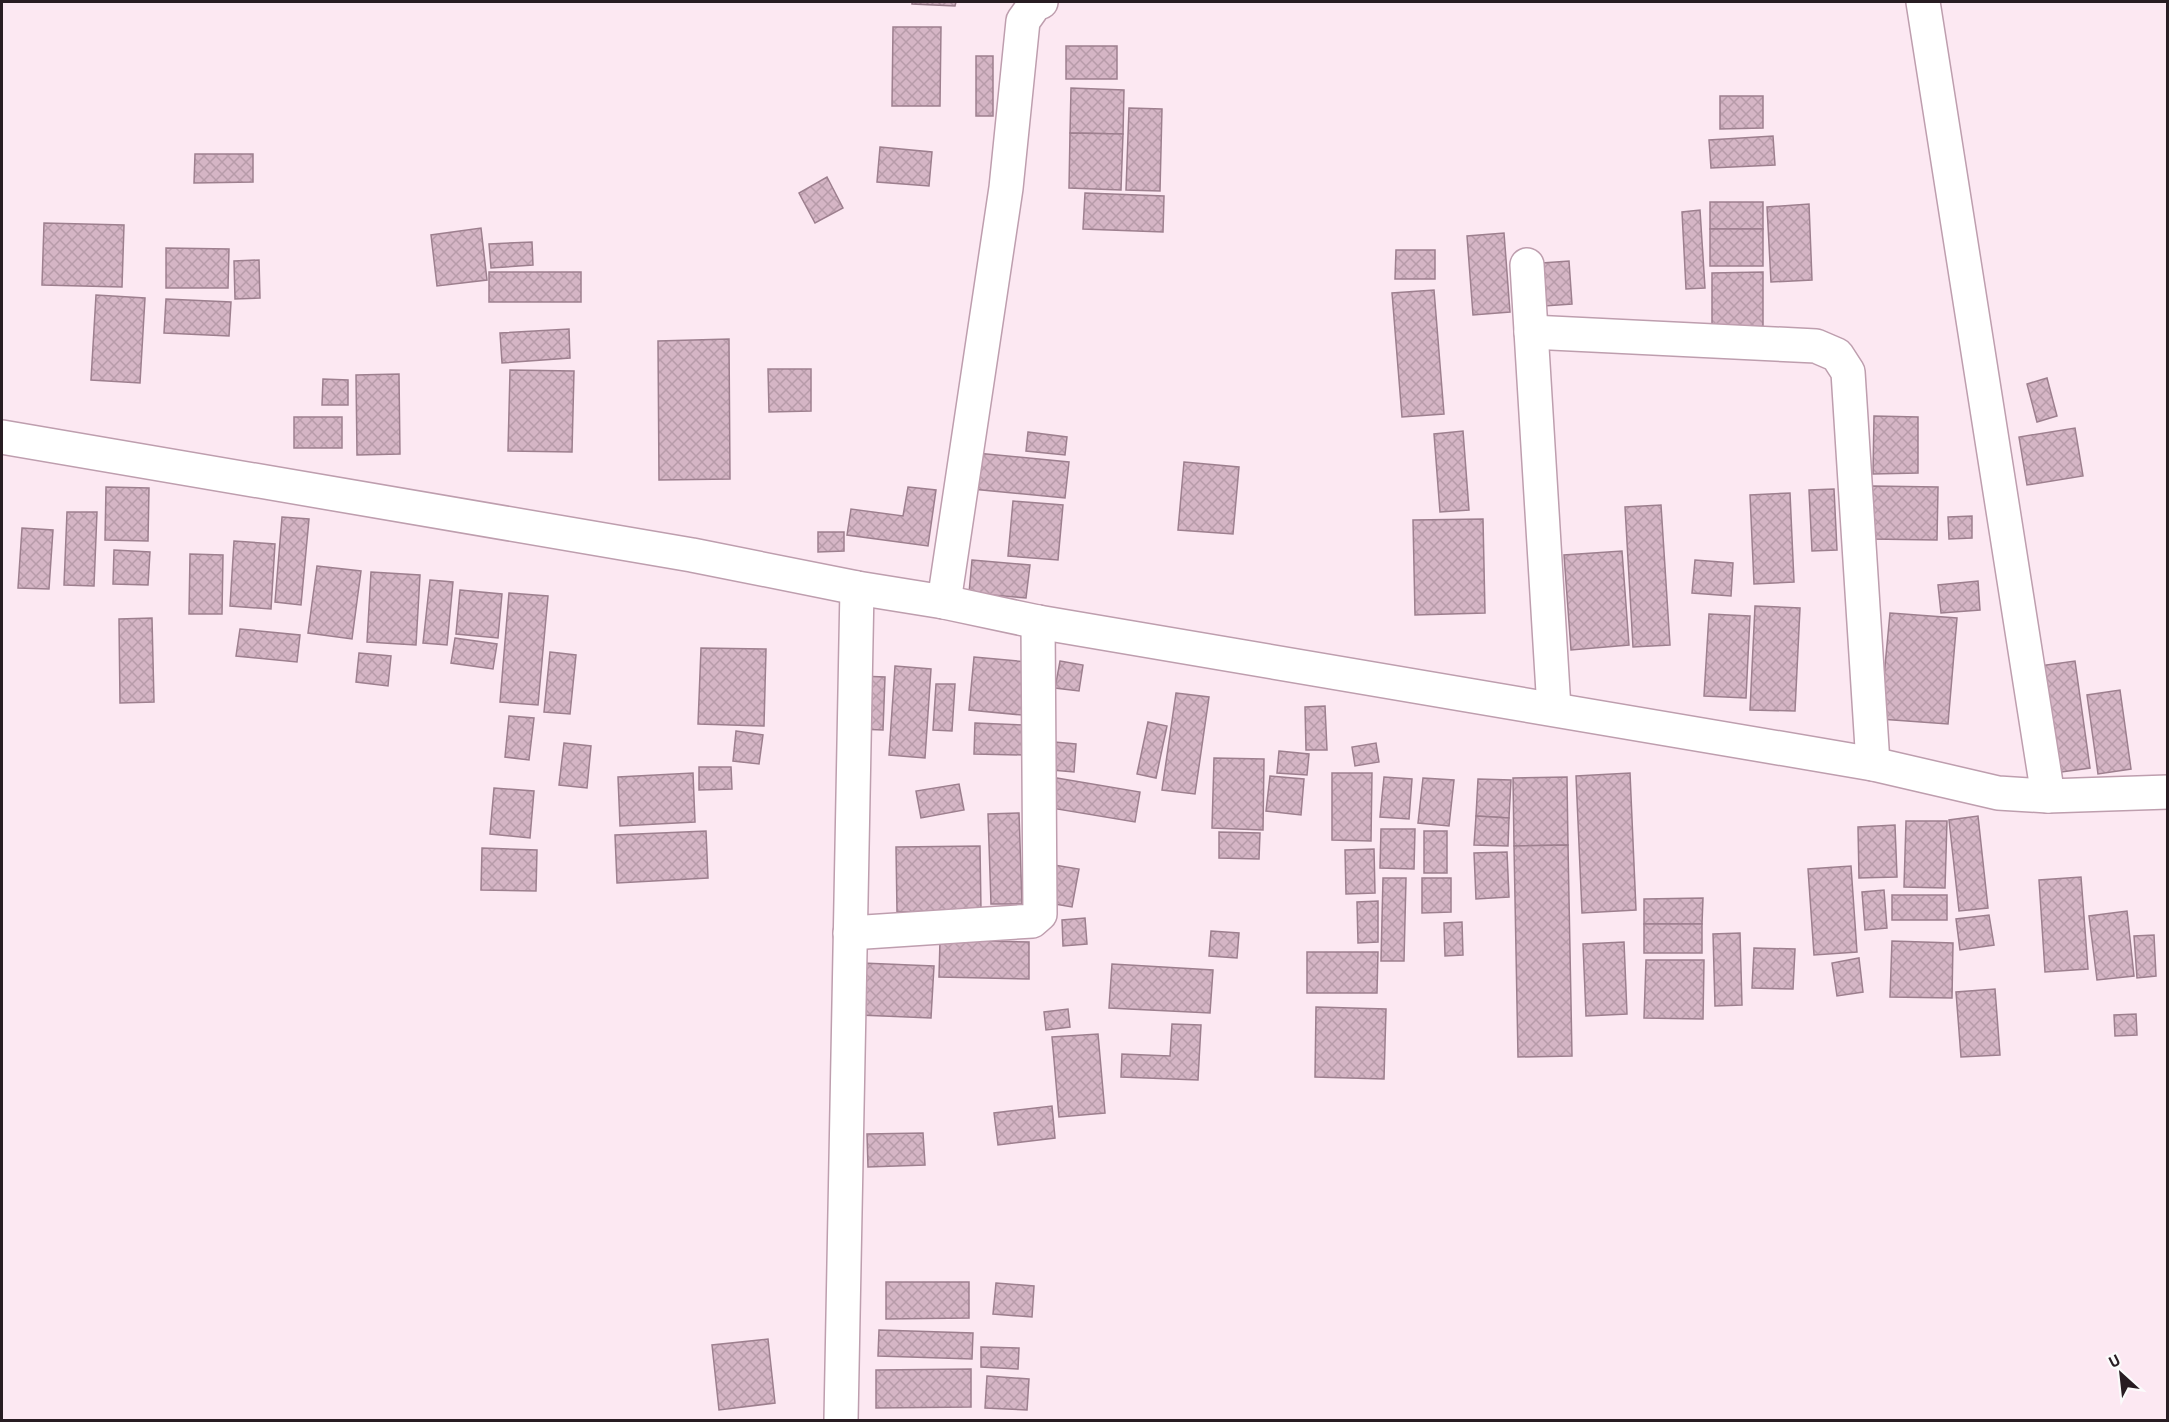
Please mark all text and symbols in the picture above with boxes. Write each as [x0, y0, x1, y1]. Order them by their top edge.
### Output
north arrow [2091, 1344, 2151, 1404]
text: U [2104, 1348, 2124, 1374]

